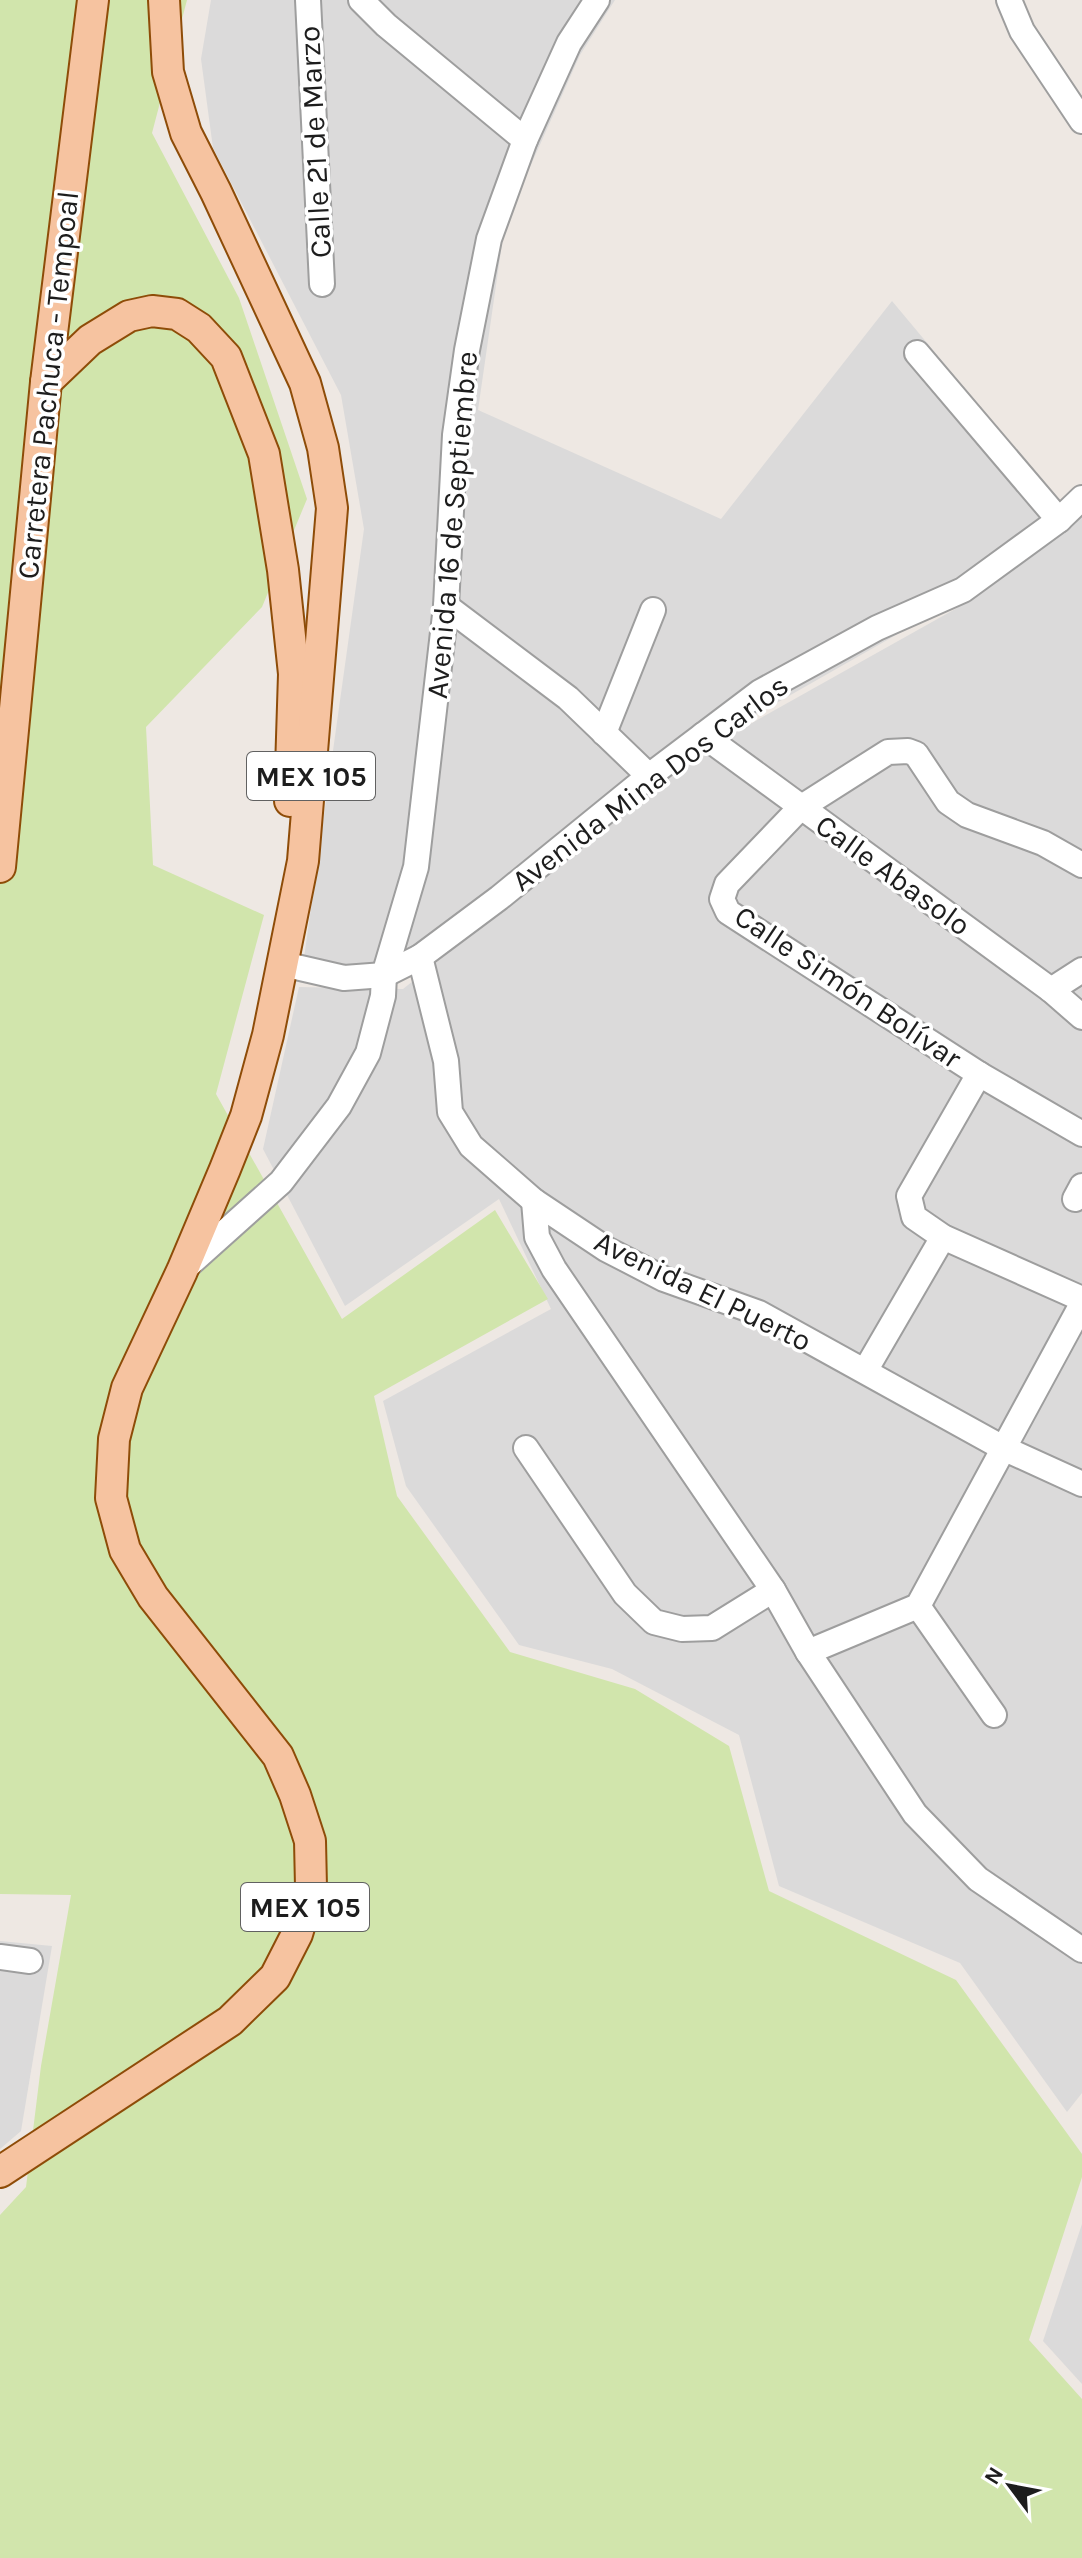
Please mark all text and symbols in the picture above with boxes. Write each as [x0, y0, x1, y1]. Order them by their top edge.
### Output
street label: Calle 21 de Marzo [291, 25, 339, 259]
street label: Carretera Pachuca - Tempoal [10, 189, 86, 581]
street label: Avenida 16 de Septiembre [419, 350, 485, 700]
street label: Avenida Mina Dos Carlos [505, 667, 795, 899]
road number: MEX 105 [247, 752, 375, 800]
street label: Calle Abasolo [809, 807, 977, 943]
street label: Calle Simón Bolívar [728, 898, 968, 1076]
street label: Avenida El Puerto [589, 1223, 817, 1359]
road number: MEX 105 [241, 1883, 369, 1931]
north arrow [970, 2446, 1050, 2526]
text: N [979, 2462, 1009, 2490]

